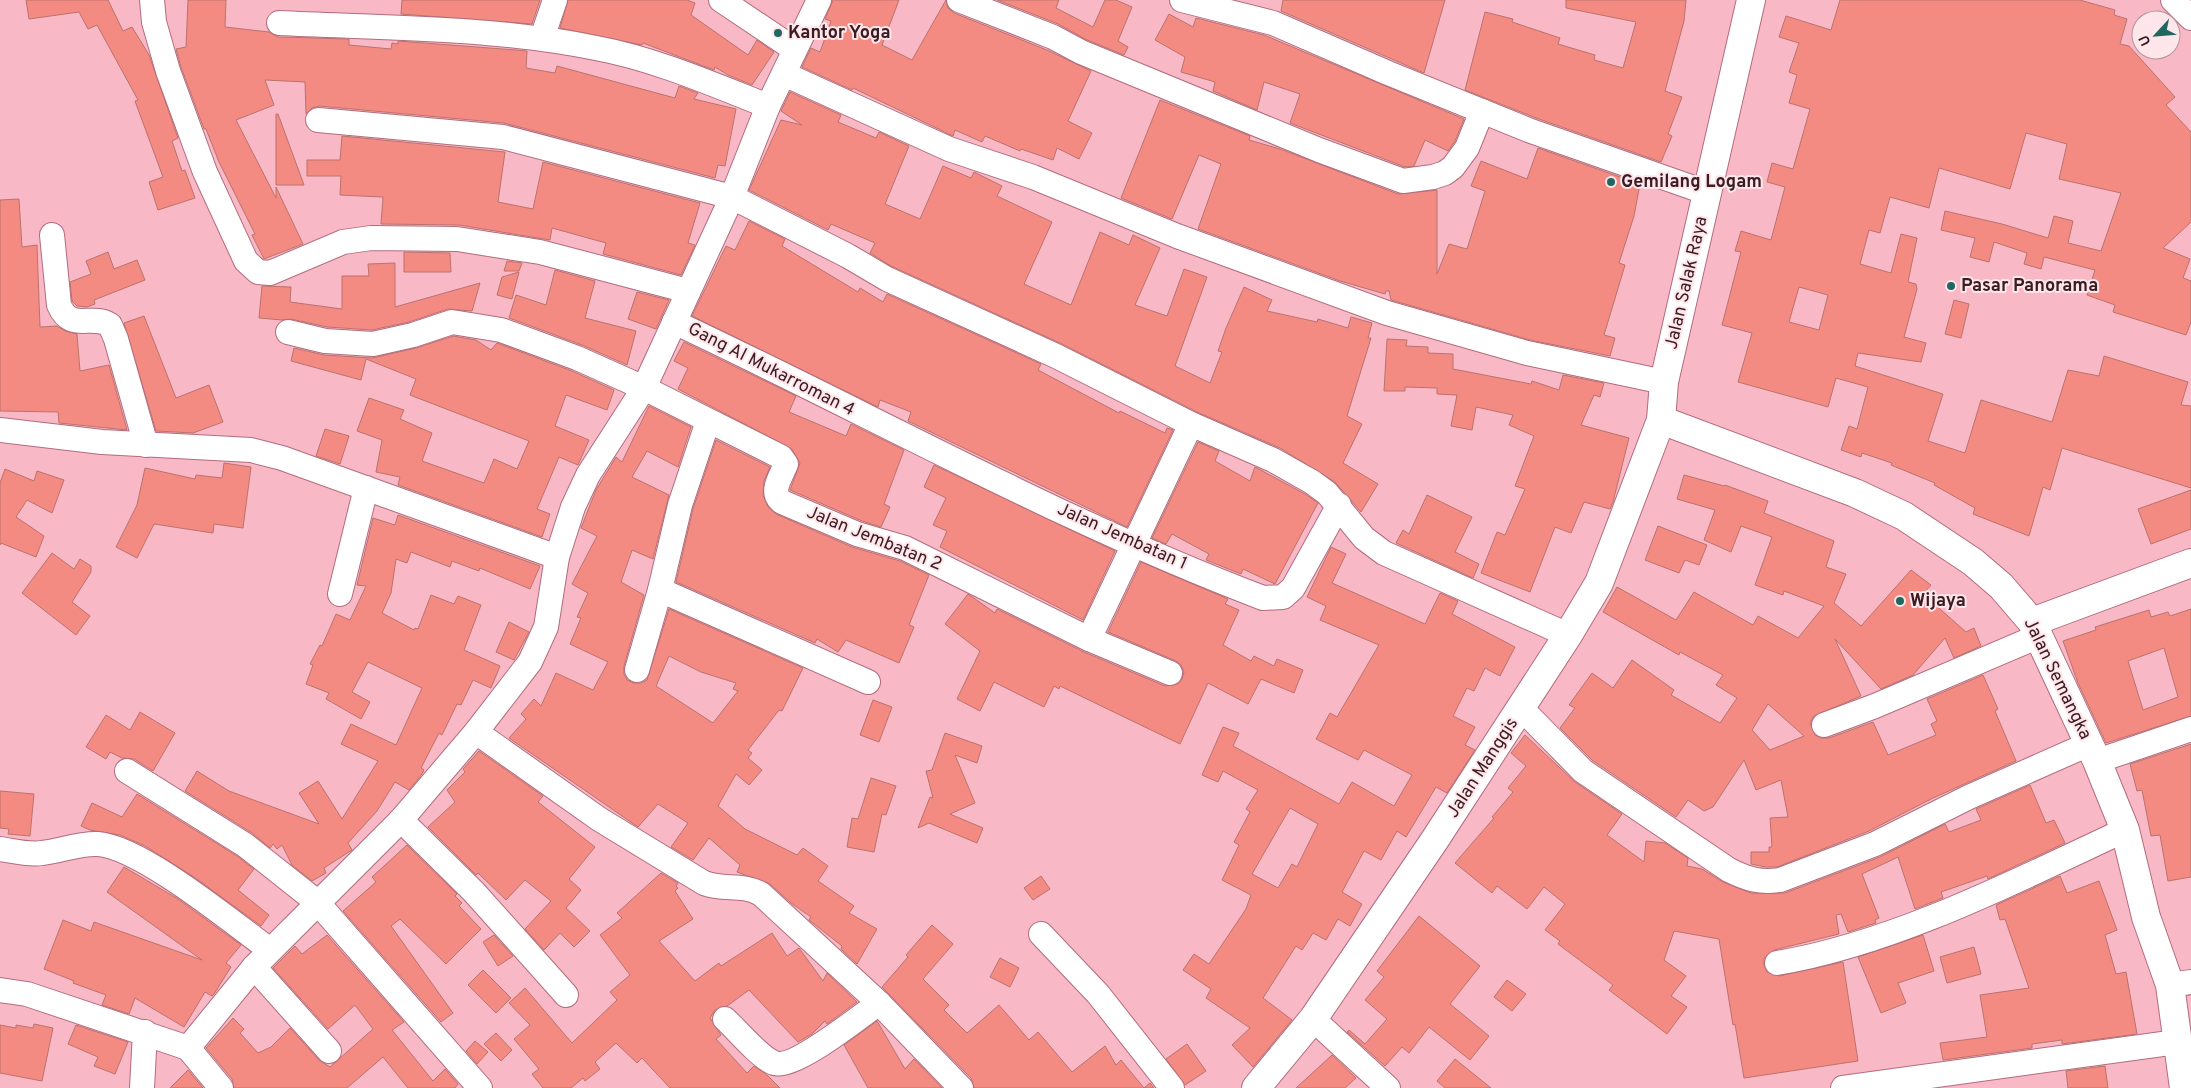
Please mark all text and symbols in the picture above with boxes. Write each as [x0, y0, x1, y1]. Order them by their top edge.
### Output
north arrow [2131, 10, 2181, 60]
place label: Kantor Yoga [788, 22, 890, 45]
marker: Kantor Yoga [772, 27, 784, 39]
text: U [2136, 32, 2155, 48]
place label: Gemilang Logam [1621, 171, 1762, 194]
marker: Gemilang Logam [1605, 176, 1617, 188]
street label: Jalan Salak Raya [1660, 214, 1714, 352]
place label: Pasar Panorama [1961, 275, 2098, 298]
marker: Pasar Panorama [1945, 280, 1957, 292]
street label: Gang Al Mukarroman 4 [683, 318, 859, 422]
street label: Jalan Jembatan 1 [1053, 498, 1191, 576]
street label: Jalan Jembatan 2 [803, 501, 945, 577]
place label: Wijaya [1910, 590, 1966, 613]
marker: Wijaya [1894, 595, 1906, 607]
street label: Jalan Semangka [2018, 614, 2096, 744]
street label: Jalan Manggis [1442, 713, 1524, 823]

